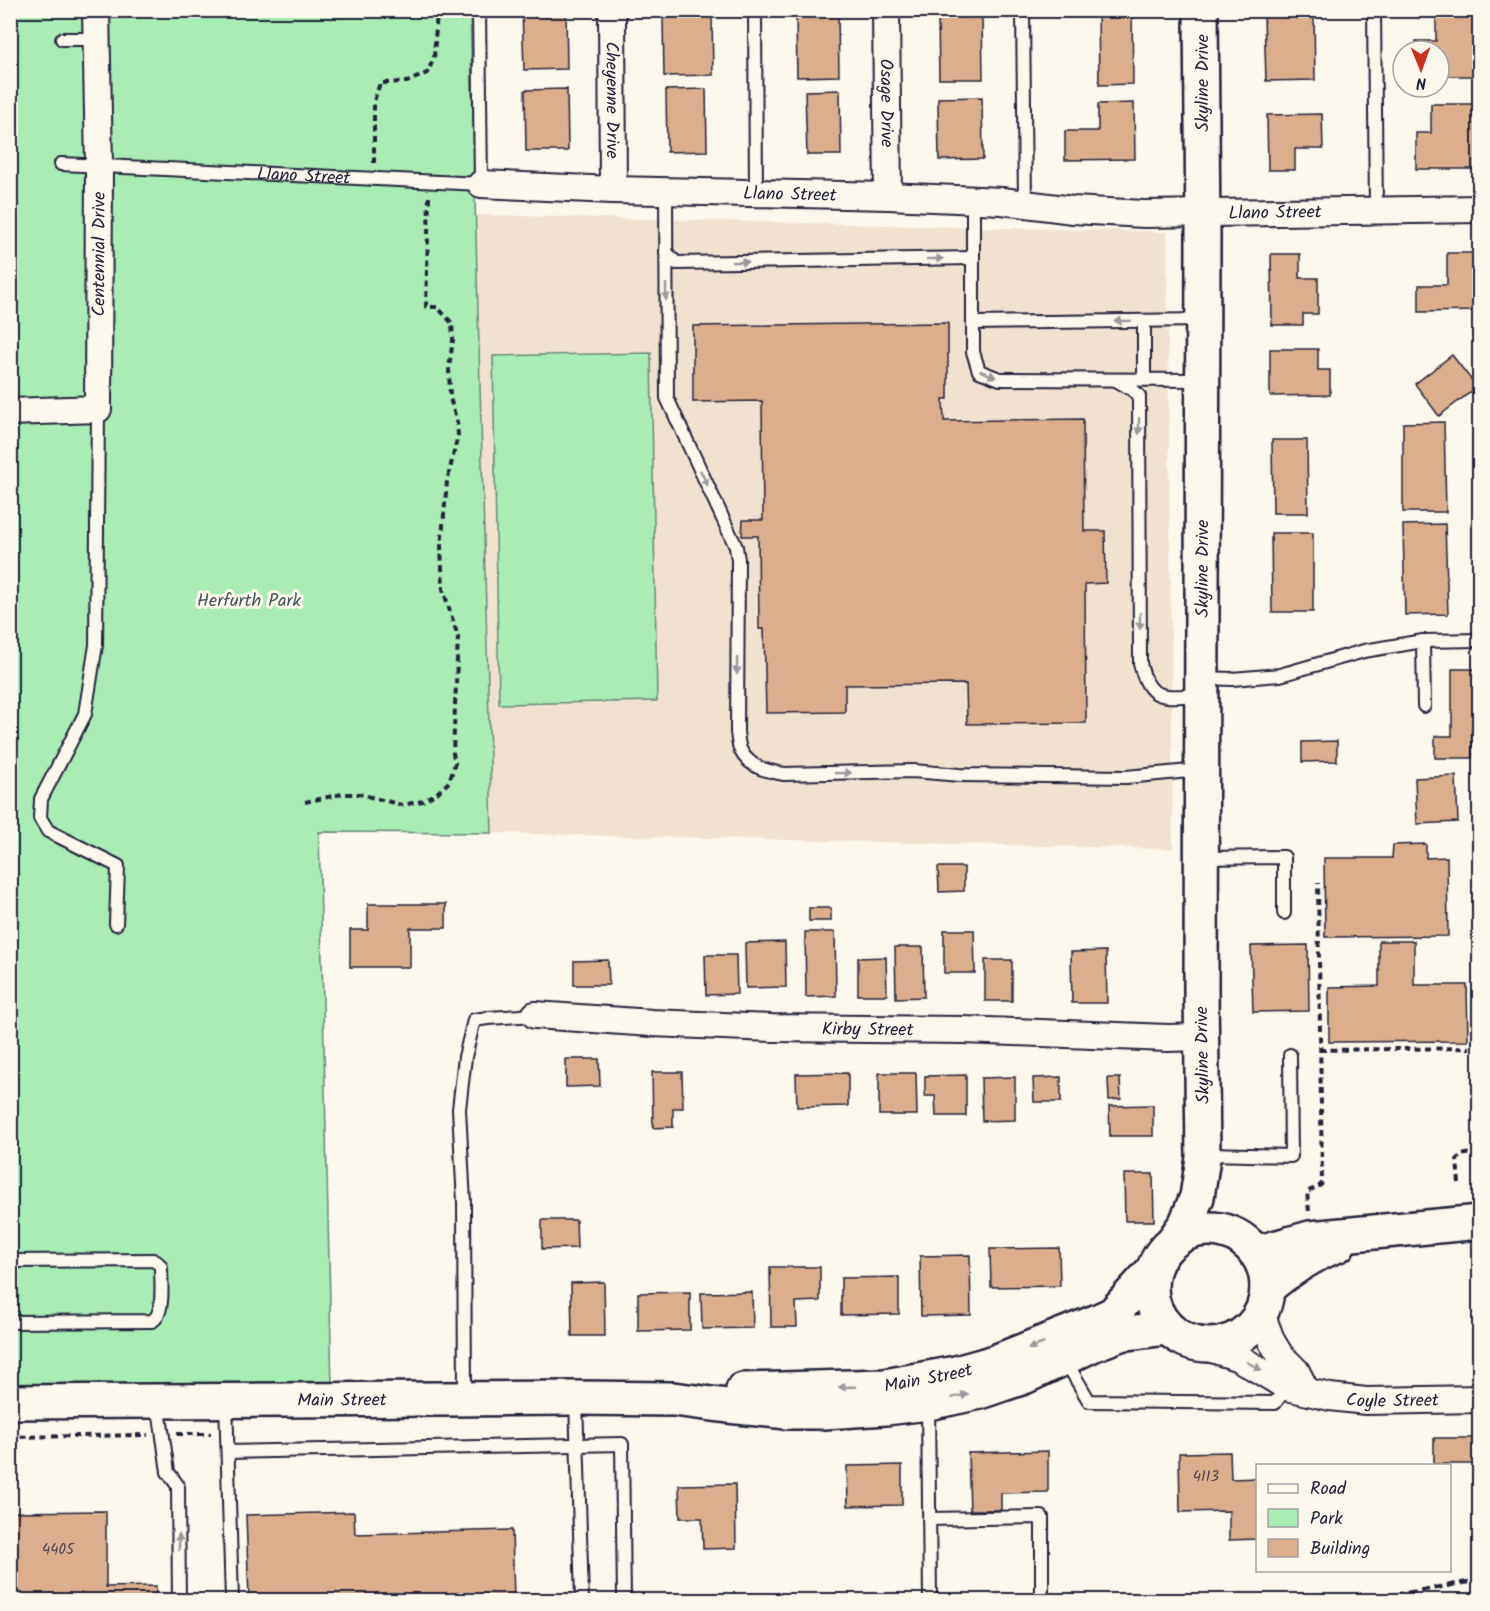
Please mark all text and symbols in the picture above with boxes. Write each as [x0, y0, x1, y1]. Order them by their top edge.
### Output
street label: Skyline Drive [1189, 34, 1218, 132]
north arrow [1391, 39, 1451, 99]
street label: Cheyenne Drive [596, 41, 626, 159]
street label: Osage Drive [871, 59, 900, 148]
text: N [1416, 70, 1427, 95]
street label: Llano Street [256, 160, 352, 194]
street label: Llano Street [743, 180, 838, 211]
street label: Centennial Drive [85, 192, 115, 317]
street label: Llano Street [1228, 198, 1323, 229]
one-way arrow [926, 254, 945, 263]
one-way arrow [731, 257, 750, 267]
one-way arrow [661, 282, 671, 301]
one-way arrow [1113, 316, 1132, 326]
one-way arrow [980, 370, 998, 380]
one-way arrow [1134, 416, 1144, 435]
one-way arrow [700, 470, 709, 487]
street label: Skyline Drive [1189, 520, 1218, 617]
park label: Herfurth Park [197, 587, 302, 616]
one-way arrow [1135, 611, 1145, 630]
one-way arrow [732, 657, 742, 676]
one-way arrow [833, 768, 852, 777]
street label: Skyline Drive [1188, 1006, 1219, 1104]
street label: Kirby Street [822, 1016, 915, 1045]
one-way arrow [1027, 1341, 1045, 1351]
street label: Main Street [882, 1356, 977, 1402]
one-way arrow [1246, 1361, 1262, 1372]
one-way arrow [838, 1382, 857, 1392]
street label: Main Street [297, 1386, 388, 1416]
street label: Coyle Street [1344, 1386, 1440, 1417]
one-way arrow [951, 1391, 970, 1400]
legend [1256, 1464, 1451, 1572]
house number: 4113 [1193, 1465, 1220, 1489]
text: Road [1310, 1475, 1347, 1504]
text: Park [1310, 1505, 1343, 1534]
one-way arrow [174, 1533, 184, 1552]
text: Building [1310, 1535, 1370, 1564]
house number: 4405 [42, 1538, 75, 1562]

